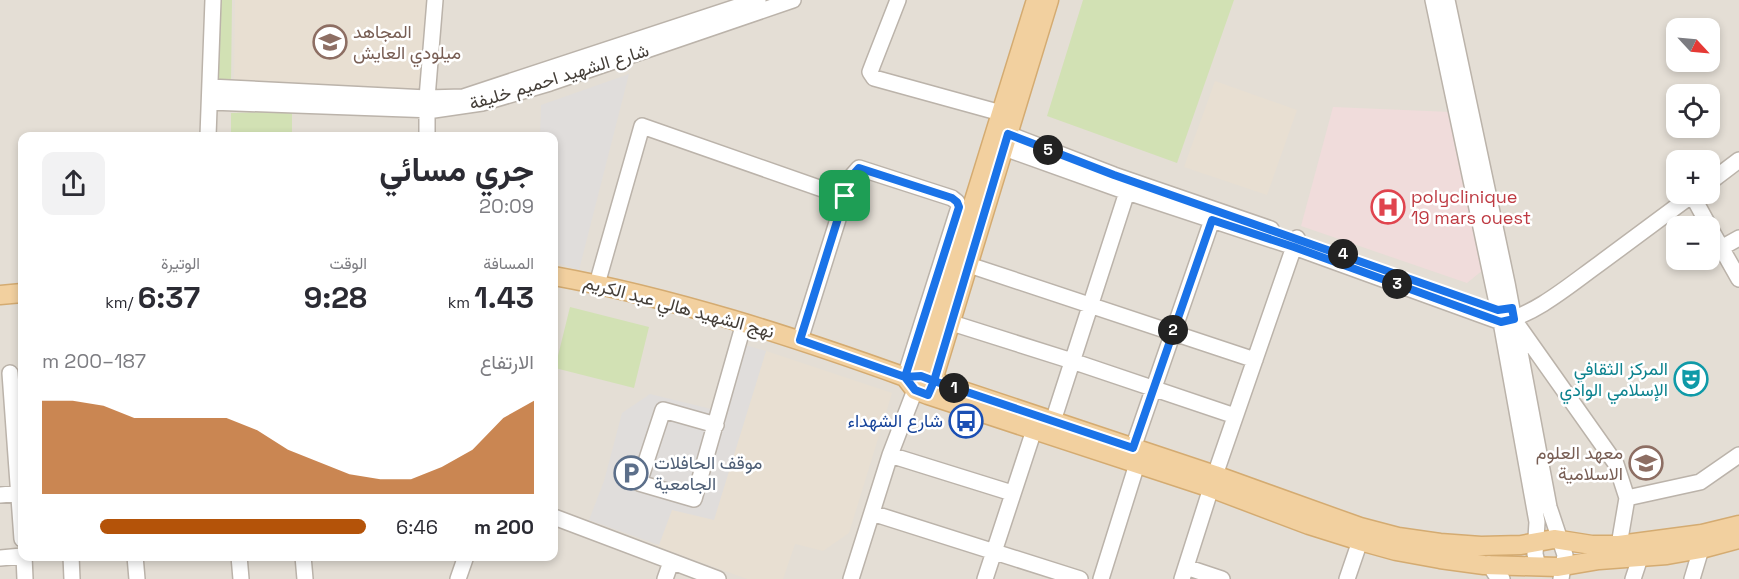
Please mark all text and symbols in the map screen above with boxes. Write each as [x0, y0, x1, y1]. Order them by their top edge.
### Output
north arrow [1666, 18, 1720, 72]
map controls [1666, 18, 1720, 270]
place label: المجاهد ميلودي العايش [353, 20, 461, 68]
school or university icon: المجاهد ميلودي العايش [312, 24, 348, 60]
street label: شارع الشهيد احميم خليفة [466, 38, 652, 116]
button: locate [1666, 84, 1720, 138]
pin: 5 [1033, 135, 1063, 165]
text: 5 [1043, 139, 1053, 160]
text: جري مسائي [379, 149, 534, 191]
button: + [1666, 150, 1720, 204]
button: share [42, 152, 105, 215]
pin [819, 170, 870, 221]
icon: arrive [828, 179, 861, 212]
place label: polyclinique 19 mars ouest [1411, 185, 1531, 229]
hospital icon: polyclinique 19 mars ouest [1370, 189, 1406, 225]
text: 20:09 [479, 193, 534, 219]
button: − [1666, 216, 1720, 270]
pin: 4 [1328, 239, 1358, 269]
text: 4 [1338, 243, 1348, 264]
text: الوتيرة [161, 253, 200, 274]
text: الوقت [329, 253, 367, 274]
text: المسافة [483, 253, 534, 274]
pin: 3 [1382, 269, 1412, 299]
street label: نهج الشهيد هالي عبد الكريم [580, 270, 777, 347]
text: 3 [1392, 273, 1402, 294]
text: 6:37 [138, 278, 200, 317]
text: 9:28 [304, 278, 367, 317]
text: 1.43 [474, 278, 534, 317]
text: /km [105, 292, 138, 313]
text: km [448, 292, 474, 313]
pin: 2 [1158, 315, 1188, 345]
text: 2 [1168, 319, 1178, 340]
text: 187–200 m [42, 348, 146, 374]
text: الارتفاع [480, 349, 534, 375]
place label: المركز الثقافي الإسلامي الوادي [1559, 357, 1668, 405]
theatre icon: المركز الثقافي الإسلامي الوادي [1673, 361, 1709, 397]
pin: 1 [939, 373, 969, 403]
text: 1 [950, 377, 958, 398]
bus stop icon: شارع الشهداء [948, 403, 984, 439]
place label: شارع الشهداء [848, 409, 943, 433]
place label: معهد العلوم الاسلامية [1536, 441, 1623, 485]
school or university icon: معهد العلوم الاسلامية [1628, 445, 1664, 481]
place label: موقف الحافلات الجامعية [654, 451, 762, 495]
parking icon: موقف الحافلات الجامعية [613, 455, 649, 491]
text: 6:46 [396, 514, 438, 540]
text: 200 m [474, 514, 534, 540]

